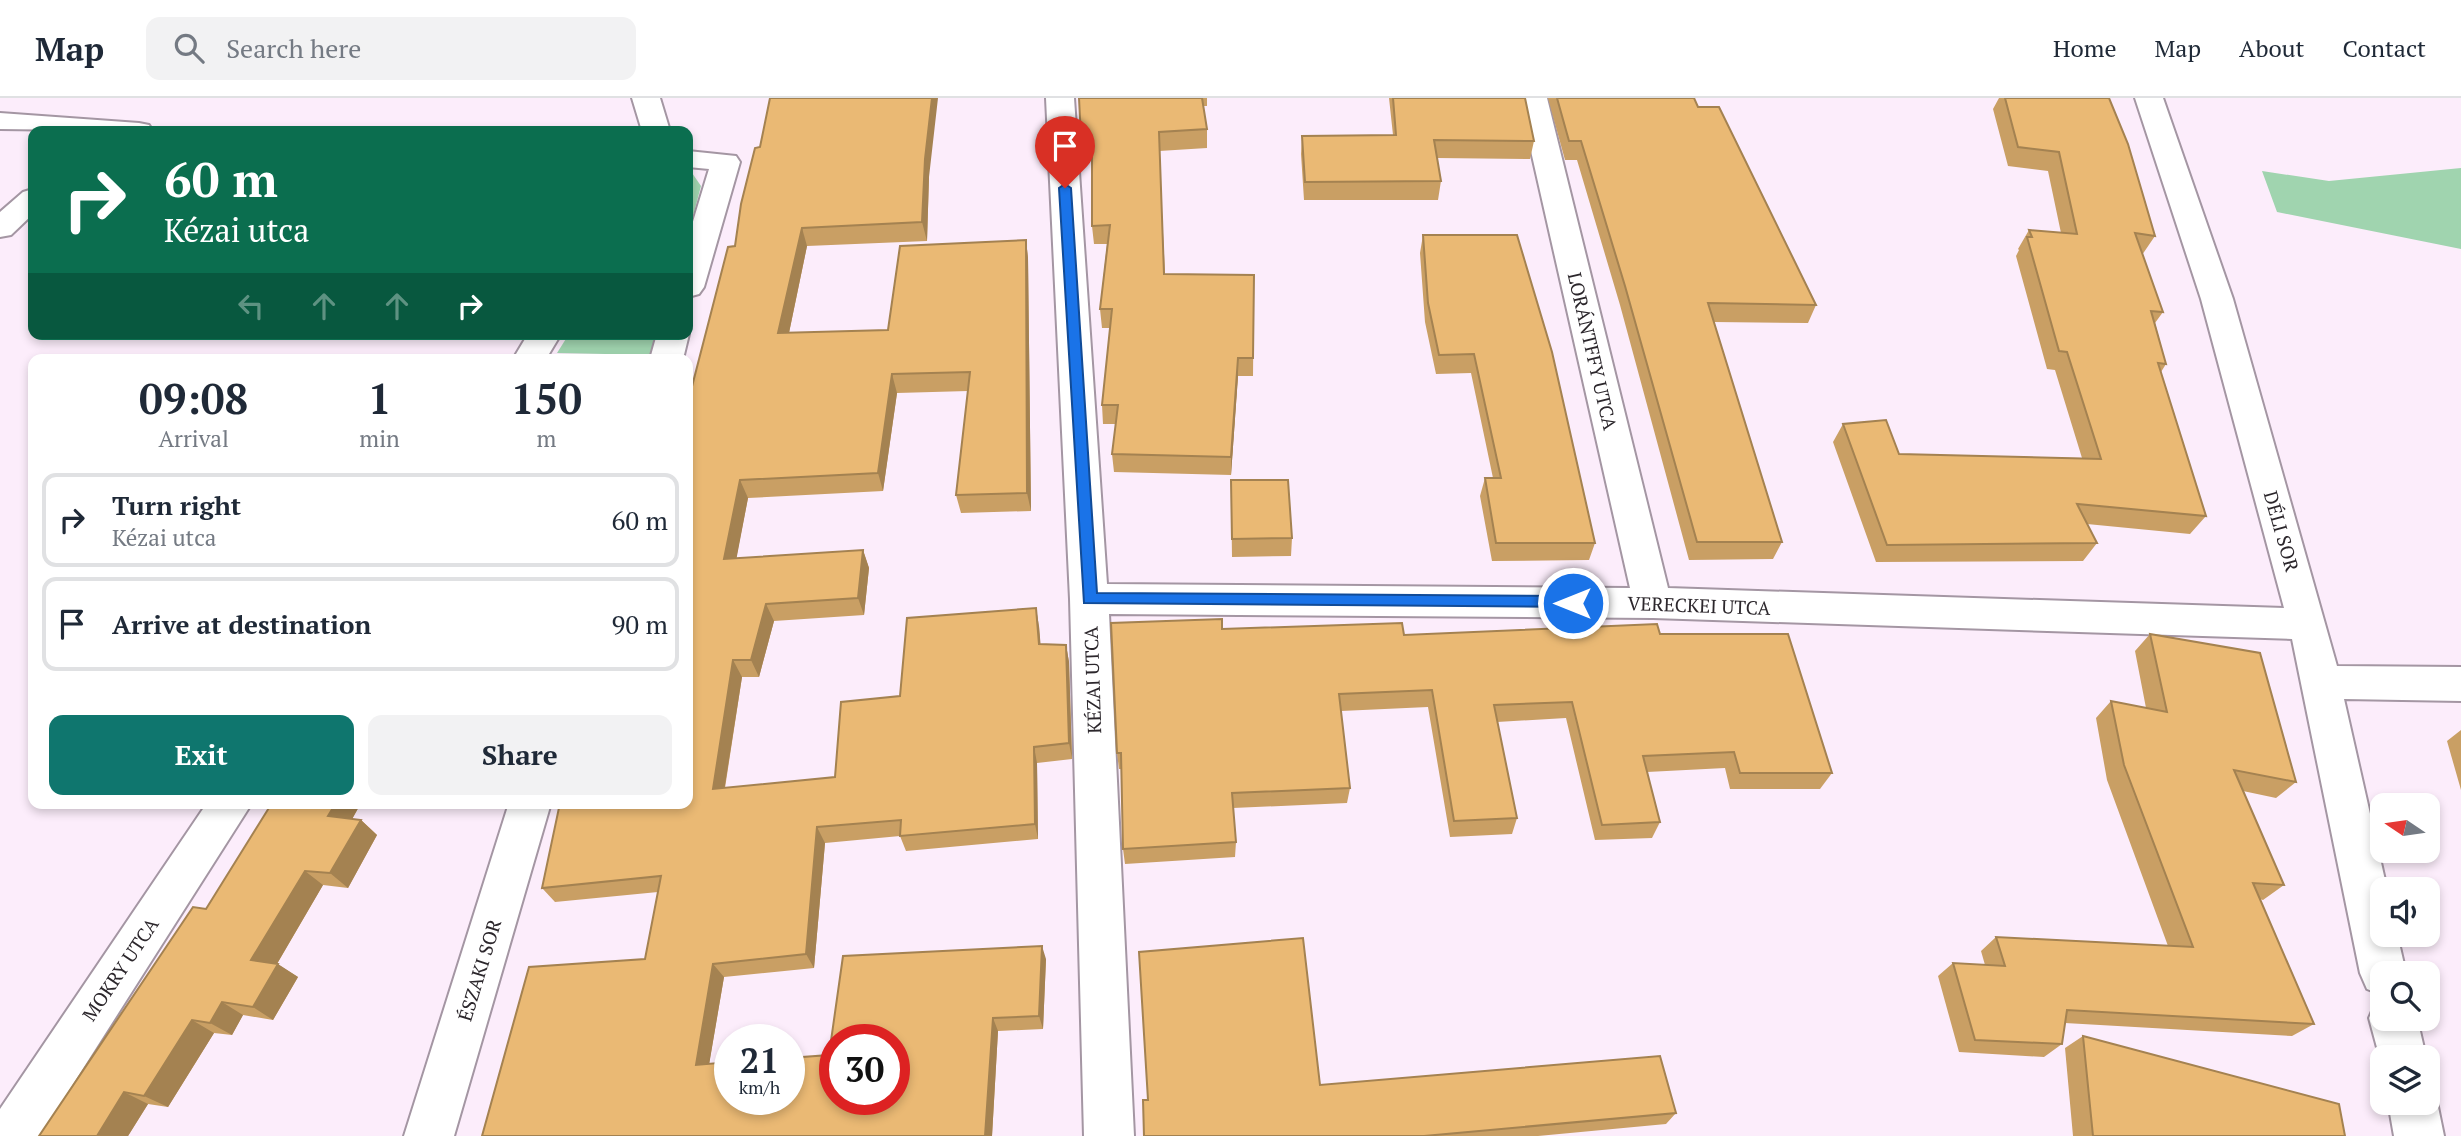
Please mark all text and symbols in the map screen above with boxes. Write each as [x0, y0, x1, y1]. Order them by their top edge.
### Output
search box [146, 17, 636, 80]
text: Map [35, 27, 104, 70]
icon: search [170, 29, 208, 67]
text: Search here [226, 31, 361, 65]
text: Home [2053, 32, 2117, 64]
text: Map [2155, 32, 2201, 64]
text: About [2239, 32, 2305, 64]
text: Contact [2343, 32, 2426, 64]
pin [1035, 116, 1095, 188]
icon: arrive [1046, 127, 1084, 165]
text: 60 m [164, 146, 278, 211]
icon: right [49, 154, 140, 245]
text: Kézai utca [164, 209, 309, 251]
street label: LORÁNTFFY UTCA [1563, 270, 1623, 432]
icon: left [232, 287, 270, 325]
icon: ahead [305, 287, 343, 325]
icon: ahead [378, 287, 416, 325]
icon: right [451, 287, 489, 325]
text: 09:08 [139, 370, 248, 426]
text: 1 [368, 370, 391, 426]
text: 150 [511, 370, 582, 426]
text: Arrival [158, 423, 229, 454]
text: min [359, 423, 400, 454]
text: m [536, 423, 556, 454]
text: Turn right [112, 488, 241, 522]
street label: DÉLI SOR [2259, 488, 2305, 574]
icon: right [53, 501, 91, 539]
text: 60 m [612, 503, 668, 537]
text: Kézai utca [112, 522, 217, 553]
position arrow [1536, 566, 1610, 640]
street label: VERECKEI UTCA [1627, 590, 1771, 620]
icon: arrive [53, 605, 91, 643]
text: Arrive at destination [112, 607, 371, 641]
text: 90 m [612, 607, 668, 641]
street label: KÉZAI UTCA [1078, 626, 1106, 734]
button: Exit [49, 715, 354, 795]
button: Share [368, 715, 672, 795]
north arrow [2370, 793, 2440, 863]
map controls [2370, 793, 2440, 1115]
button: sound [2370, 877, 2440, 947]
street label: MOKRY UTCA [76, 912, 164, 1025]
street label: ÉSZAKI SOR [452, 916, 506, 1024]
button: search [2370, 961, 2440, 1031]
speed limit sign: 30 [819, 1024, 910, 1115]
text: 21 [740, 1037, 779, 1083]
button: layers [2370, 1045, 2440, 1115]
text: km/h [739, 1075, 780, 1099]

